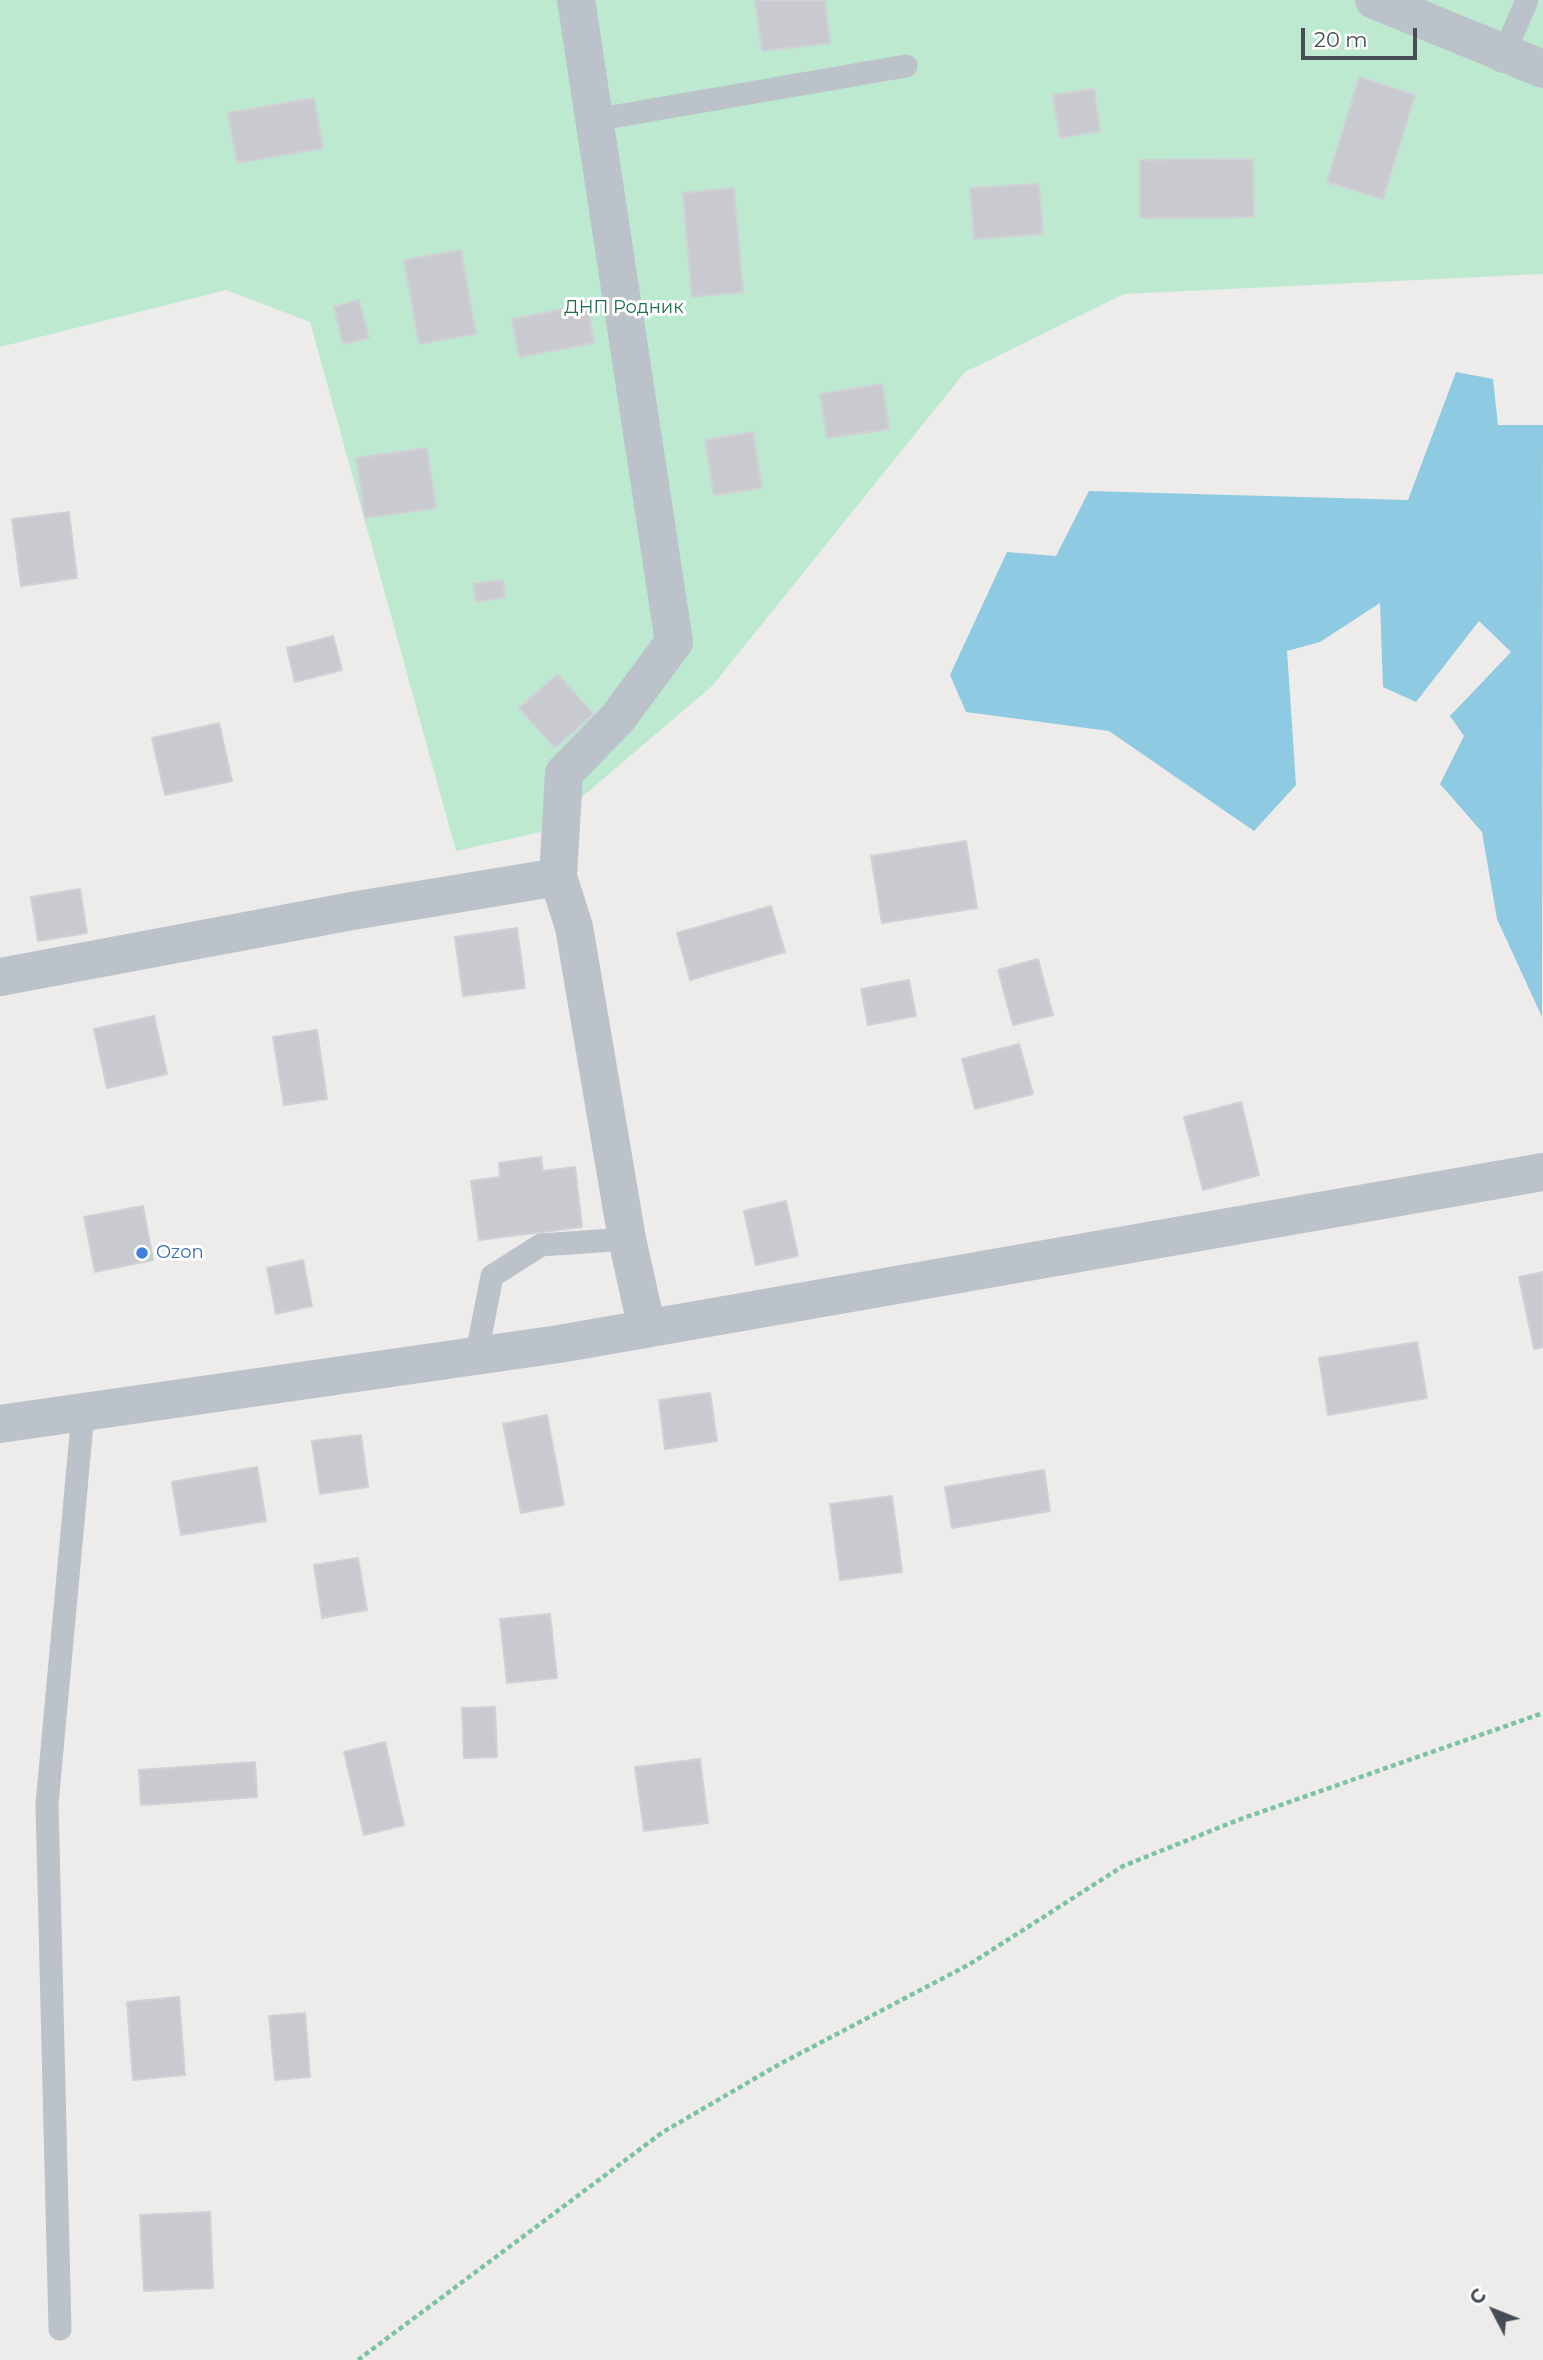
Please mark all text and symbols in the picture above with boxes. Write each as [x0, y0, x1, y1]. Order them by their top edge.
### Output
scale bar [1305, 14, 1420, 58]
text: 20 m [1314, 27, 1368, 52]
park label: ДНП Родник [564, 297, 684, 319]
place label: Ozon [156, 1242, 204, 1264]
marker: Ozon [134, 1245, 150, 1261]
north arrow [1459, 2276, 1529, 2346]
text: С [1465, 2284, 1491, 2309]

